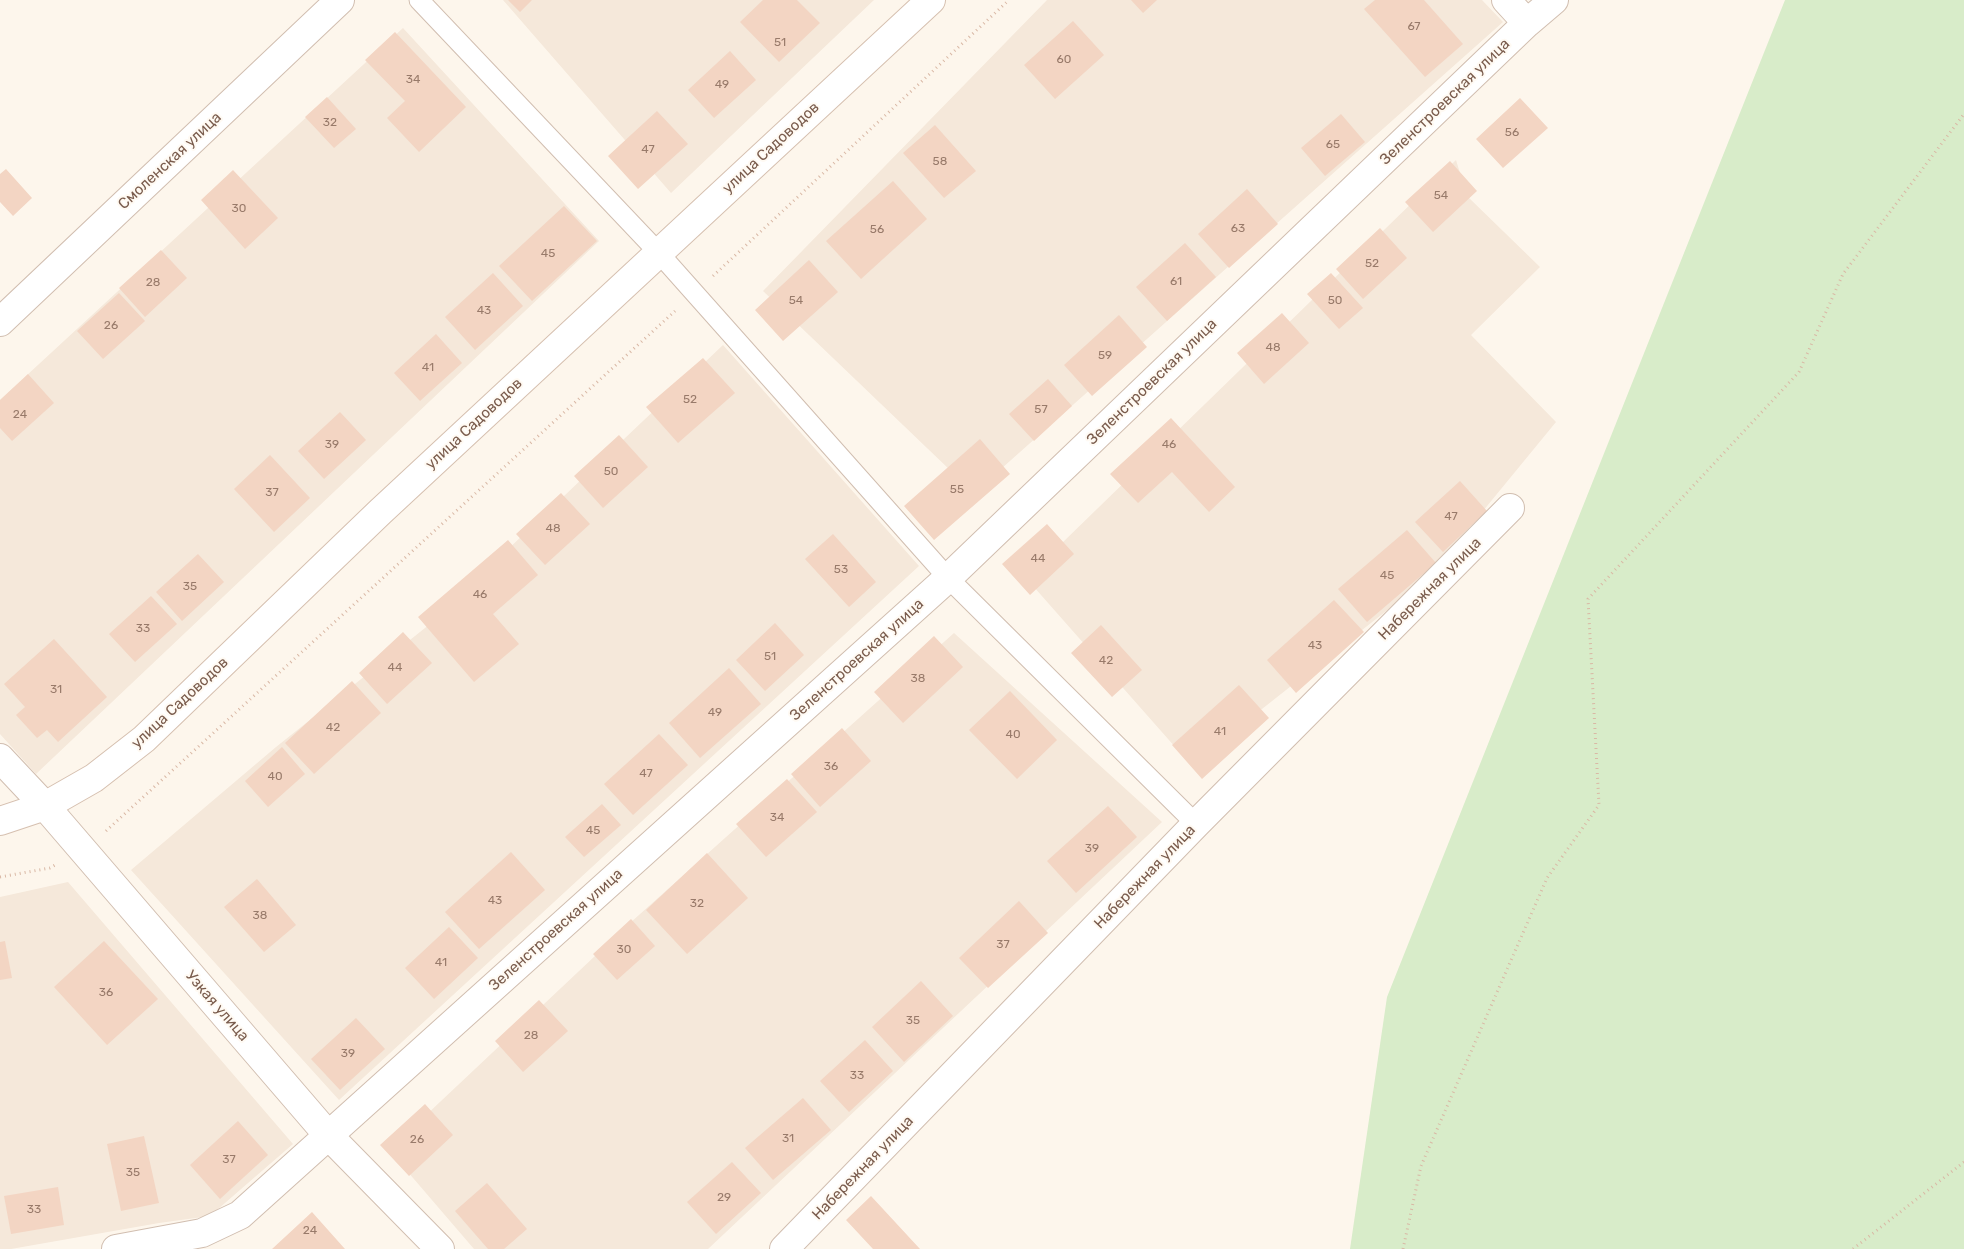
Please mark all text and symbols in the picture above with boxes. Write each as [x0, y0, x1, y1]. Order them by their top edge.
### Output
house number: 67 [1407, 20, 1421, 34]
street label: Зеленстроевская улица [1376, 35, 1514, 169]
house number: 51 [774, 36, 786, 50]
house number: 60 [1057, 53, 1071, 67]
house number: 34 [406, 73, 420, 87]
house number: 49 [715, 78, 729, 92]
street label: улица Садоводов [719, 99, 823, 197]
street label: Смоленская улица [115, 109, 225, 213]
house number: 32 [323, 116, 337, 130]
house number: 56 [1505, 126, 1519, 140]
house number: 65 [1326, 138, 1340, 152]
house number: 47 [641, 143, 655, 157]
house number: 58 [933, 155, 947, 169]
house number: 54 [1434, 189, 1448, 203]
house number: 30 [232, 202, 246, 216]
house number: 63 [1231, 222, 1245, 236]
house number: 56 [870, 223, 884, 237]
house number: 45 [541, 247, 555, 261]
house number: 52 [1365, 257, 1379, 271]
house number: 61 [1170, 275, 1182, 289]
house number: 28 [146, 276, 160, 290]
house number: 54 [789, 294, 803, 308]
house number: 50 [1328, 294, 1342, 308]
house number: 43 [477, 304, 491, 318]
street label: Зеленстроевская улица [1083, 315, 1221, 449]
house number: 26 [104, 319, 118, 333]
house number: 48 [1265, 341, 1281, 355]
house number: 59 [1098, 349, 1112, 363]
house number: 41 [422, 361, 434, 375]
street label: улица Садоводов [422, 375, 526, 473]
house number: 52 [683, 393, 697, 407]
house number: 57 [1034, 403, 1048, 417]
house number: 24 [13, 408, 27, 422]
house number: 39 [325, 438, 339, 452]
house number: 46 [1162, 438, 1176, 452]
house number: 50 [604, 465, 618, 479]
house number: 55 [950, 483, 964, 497]
house number: 37 [265, 486, 279, 500]
house number: 47 [1444, 510, 1458, 524]
house number: 48 [545, 522, 561, 536]
street label: Набережная улица [1375, 534, 1485, 644]
house number: 44 [1031, 552, 1045, 566]
house number: 53 [834, 563, 848, 577]
house number: 45 [1380, 569, 1394, 583]
house number: 35 [183, 580, 197, 594]
house number: 46 [473, 588, 487, 602]
street label: Зеленстроевская улица [786, 595, 928, 725]
house number: 33 [136, 622, 150, 636]
house number: 43 [1308, 639, 1322, 653]
house number: 51 [764, 650, 776, 664]
street label: улица Садоводов [128, 654, 232, 752]
house number: 42 [1099, 654, 1113, 668]
house number: 44 [388, 661, 402, 675]
house number: 38 [911, 672, 925, 686]
house number: 31 [50, 683, 62, 697]
house number: 49 [708, 706, 722, 720]
house number: 42 [326, 721, 340, 735]
house number: 41 [1214, 725, 1226, 739]
house number: 40 [1005, 728, 1021, 742]
house number: 36 [824, 760, 838, 774]
house number: 47 [639, 767, 653, 781]
house number: 40 [267, 770, 283, 784]
house number: 34 [770, 811, 784, 825]
street label: Набережная улица [1091, 821, 1199, 933]
house number: 45 [586, 824, 600, 838]
house number: 39 [1085, 842, 1099, 856]
street label: Зеленстроевская улица [485, 865, 627, 995]
house number: 43 [488, 894, 502, 908]
house number: 32 [690, 897, 704, 911]
house number: 38 [253, 909, 267, 923]
house number: 37 [996, 938, 1010, 952]
house number: 30 [617, 943, 631, 957]
house number: 41 [435, 956, 447, 970]
street label: Узкая улица [181, 967, 253, 1045]
house number: 36 [99, 986, 113, 1000]
house number: 35 [906, 1014, 920, 1028]
house number: 28 [524, 1029, 538, 1043]
house number: 39 [341, 1047, 355, 1061]
house number: 33 [850, 1069, 864, 1083]
street label: Набережная улица [809, 1112, 917, 1224]
house number: 31 [782, 1132, 794, 1146]
house number: 26 [410, 1133, 424, 1147]
house number: 37 [222, 1153, 236, 1167]
house number: 35 [126, 1166, 140, 1180]
house number: 29 [717, 1191, 731, 1205]
house number: 33 [27, 1203, 41, 1217]
house number: 24 [303, 1224, 317, 1238]

